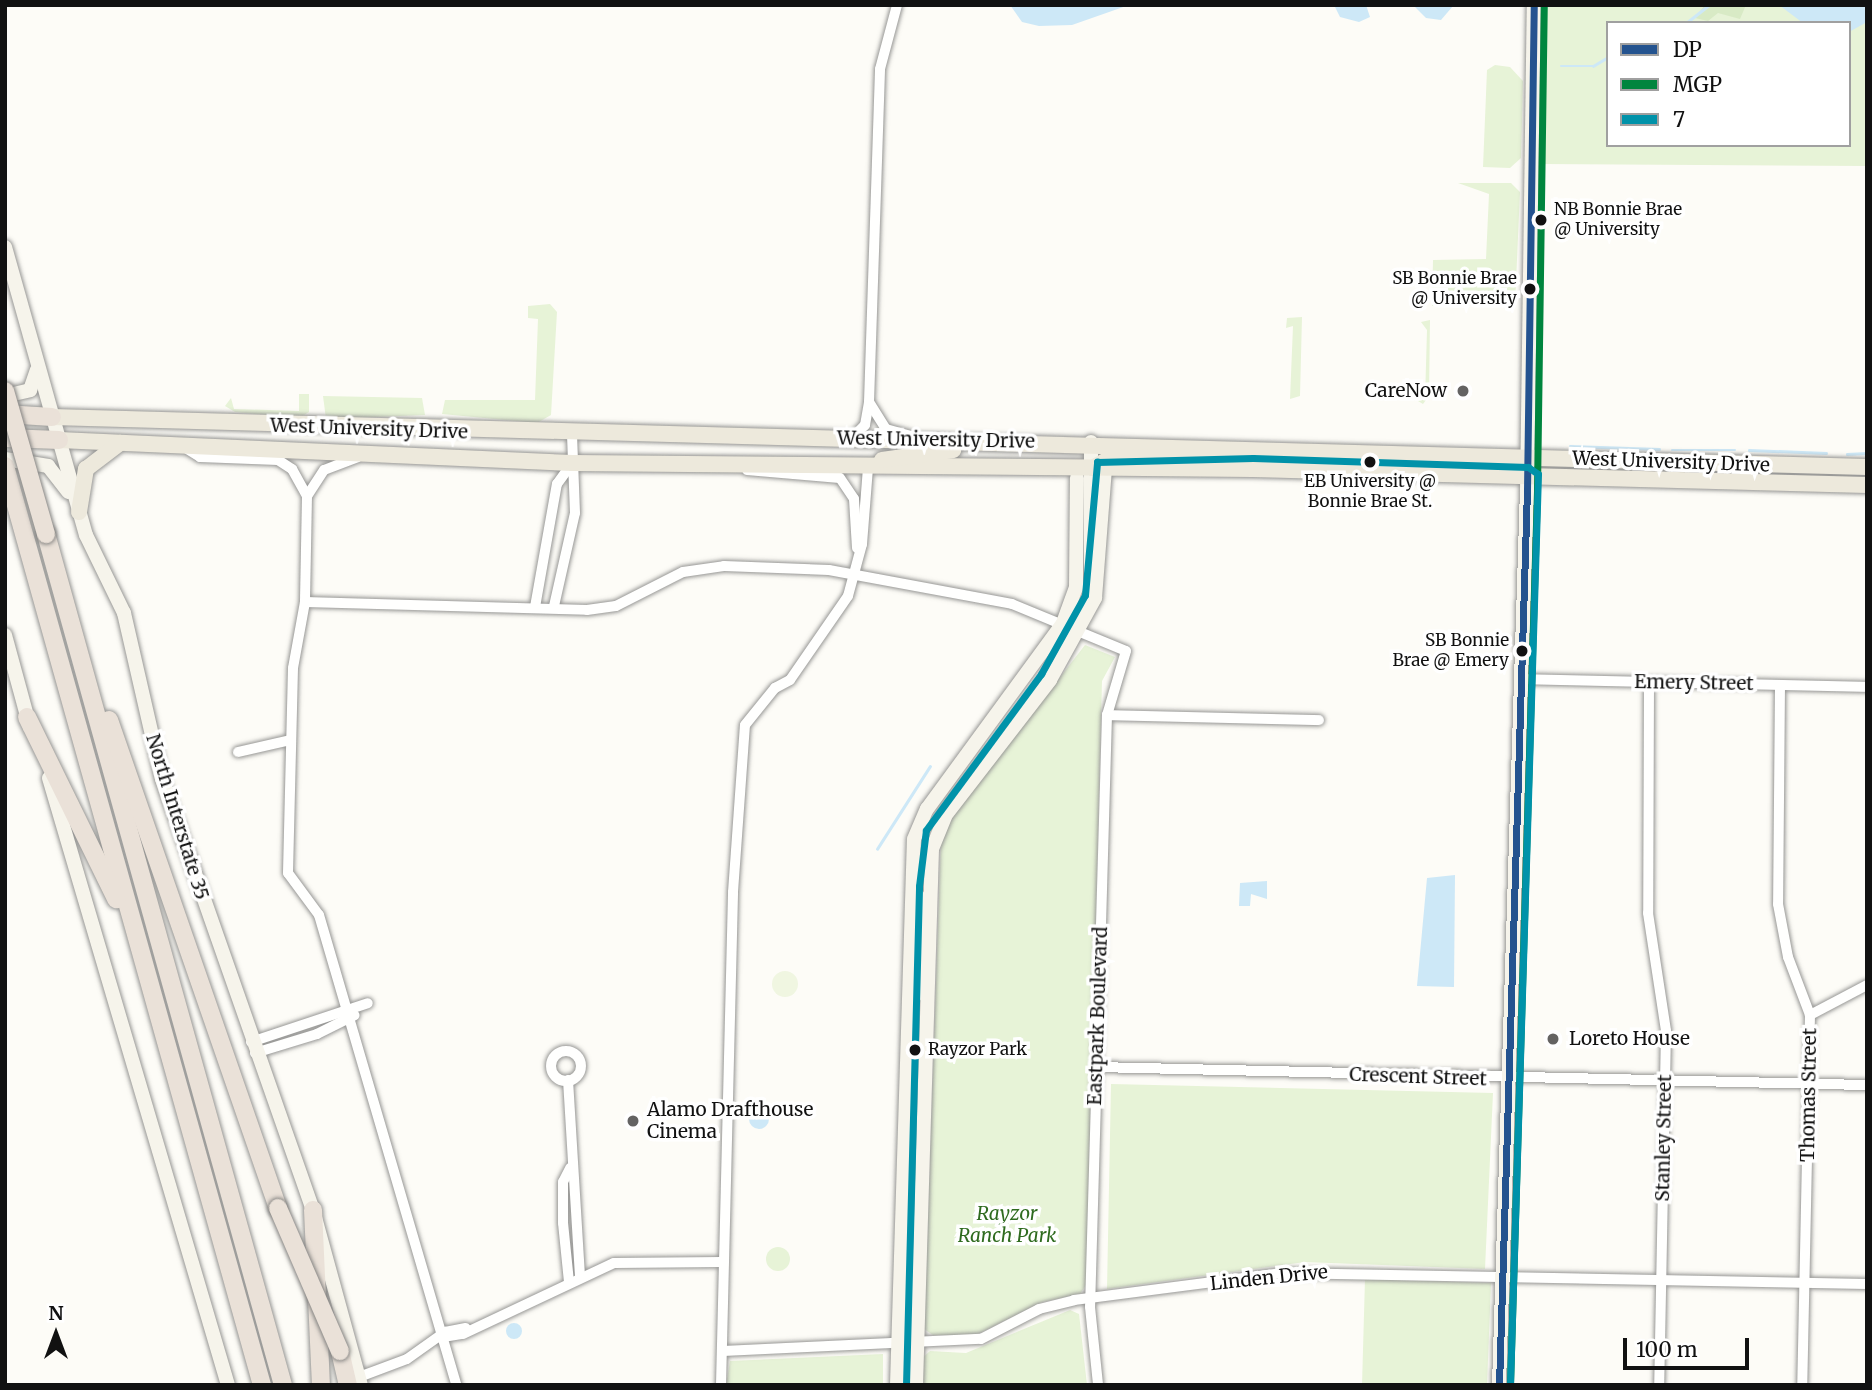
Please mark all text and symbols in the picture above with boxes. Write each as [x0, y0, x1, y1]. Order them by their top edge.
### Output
legend [1606, 21, 1851, 147]
text: DP [1673, 36, 1702, 63]
text: MGP [1673, 71, 1722, 98]
text: 7 [1673, 106, 1685, 133]
place label: NB Bonnie Brae @ University [1554, 200, 1682, 240]
marker: NB Bonnie Brae @ University [1534, 213, 1548, 227]
place label: SB Bonnie Brae @ University [1392, 269, 1517, 309]
marker: SB Bonnie Brae @ University [1523, 282, 1537, 296]
place label: CareNow [1365, 380, 1447, 402]
marker: CareNow [1453, 381, 1473, 401]
street label: West University Drive [270, 414, 468, 444]
street label: West University Drive [837, 427, 1035, 453]
street label: West University Drive [1572, 447, 1770, 477]
marker: EB University @ Bonnie Brae St. [1363, 455, 1377, 469]
place label: EB University @ Bonnie Brae St. [1304, 472, 1436, 512]
place label: SB Bonnie Brae @ Emery [1392, 631, 1509, 671]
marker: SB Bonnie Brae @ Emery [1515, 644, 1529, 658]
street label: Emery Street [1634, 671, 1754, 695]
street label: North Interstate 35 [141, 731, 213, 903]
street label: Eastpark Boulevard [1083, 926, 1113, 1106]
place label: Loreto House [1569, 1028, 1690, 1050]
street label: Thomas Street [1796, 1028, 1822, 1162]
marker: Loreto House [1543, 1029, 1563, 1049]
place label: Rayzor Park [928, 1040, 1027, 1060]
marker: Rayzor Park [908, 1043, 922, 1057]
street label: Crescent Street [1349, 1063, 1487, 1091]
street label: Stanley Street [1651, 1074, 1677, 1202]
place label: Alamo Drafthouse Cinema [647, 1099, 813, 1143]
marker: Alamo Drafthouse Cinema [625, 1113, 641, 1129]
park label: Rayzor Ranch Park [958, 1203, 1056, 1247]
street label: Linden Drive [1209, 1260, 1329, 1296]
north arrow [21, 1299, 91, 1369]
text: N [48, 1301, 64, 1325]
scale bar [1627, 1324, 1753, 1368]
text: 100 m [1636, 1336, 1698, 1363]

